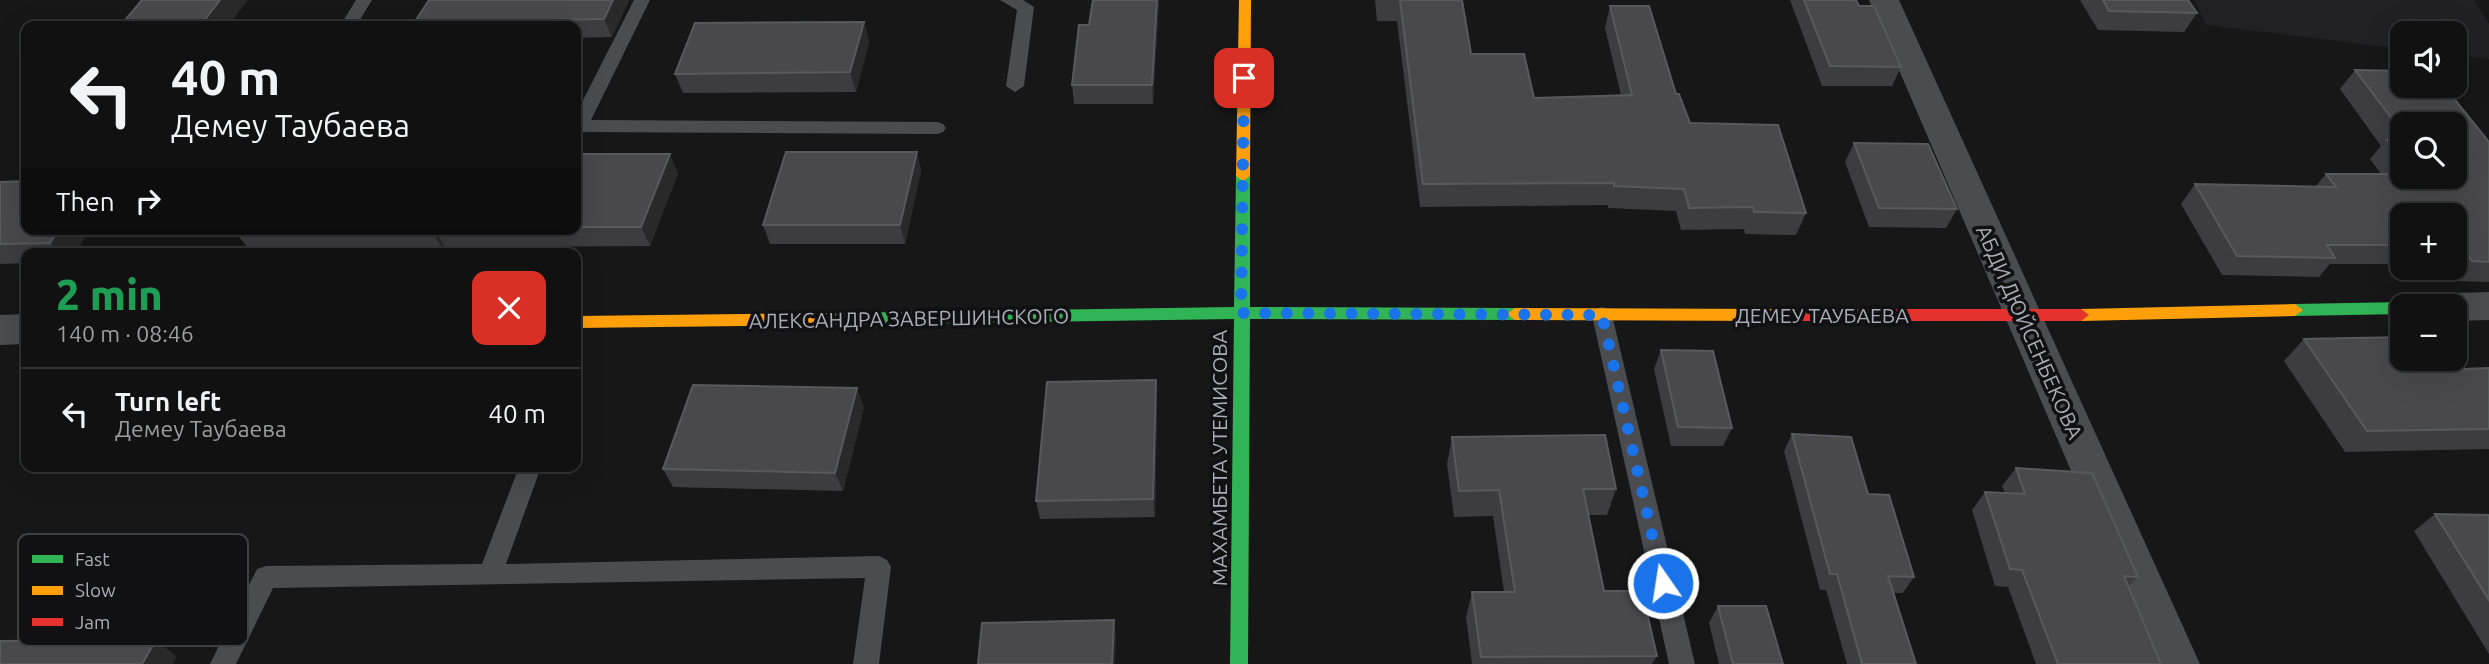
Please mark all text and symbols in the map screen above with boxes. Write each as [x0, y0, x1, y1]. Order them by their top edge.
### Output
map controls [2390, 21, 2467, 371]
button: sound [2390, 21, 2467, 98]
pin [1214, 48, 1274, 108]
icon: left [56, 49, 147, 140]
text: 40 m [171, 49, 280, 104]
icon: arrive [1225, 59, 1263, 97]
text: Демеу Таубаева [171, 107, 410, 143]
button: search [2390, 112, 2467, 189]
icon: right [129, 182, 167, 220]
text: Then [56, 187, 115, 216]
button: + [2390, 203, 2467, 280]
street label: АБДИ ДЮЙСЕНБЕКОВА [1972, 221, 2088, 443]
text: 2 min [56, 271, 163, 318]
button: close [472, 271, 546, 345]
button: − [2390, 294, 2467, 371]
street label: АЛЕКСАНДРА ЗАВЕРШИНСКОГО [749, 303, 1069, 333]
street label: ДЕМЕУ ТАУБАЕВА [1735, 303, 1909, 327]
text: 140 m · 08:46 [56, 321, 194, 346]
street label: МАХАМБЕТА УТЕМИСОВА [1207, 329, 1231, 586]
text: Turn left [115, 387, 221, 416]
icon: left [56, 395, 94, 433]
text: 40 m [488, 399, 546, 428]
text: Демеу Таубаева [115, 416, 287, 441]
legend [18, 534, 248, 646]
position arrow [1626, 546, 1700, 620]
text: Fast [75, 548, 110, 570]
text: Slow [75, 579, 116, 601]
text: Jam [75, 611, 111, 633]

